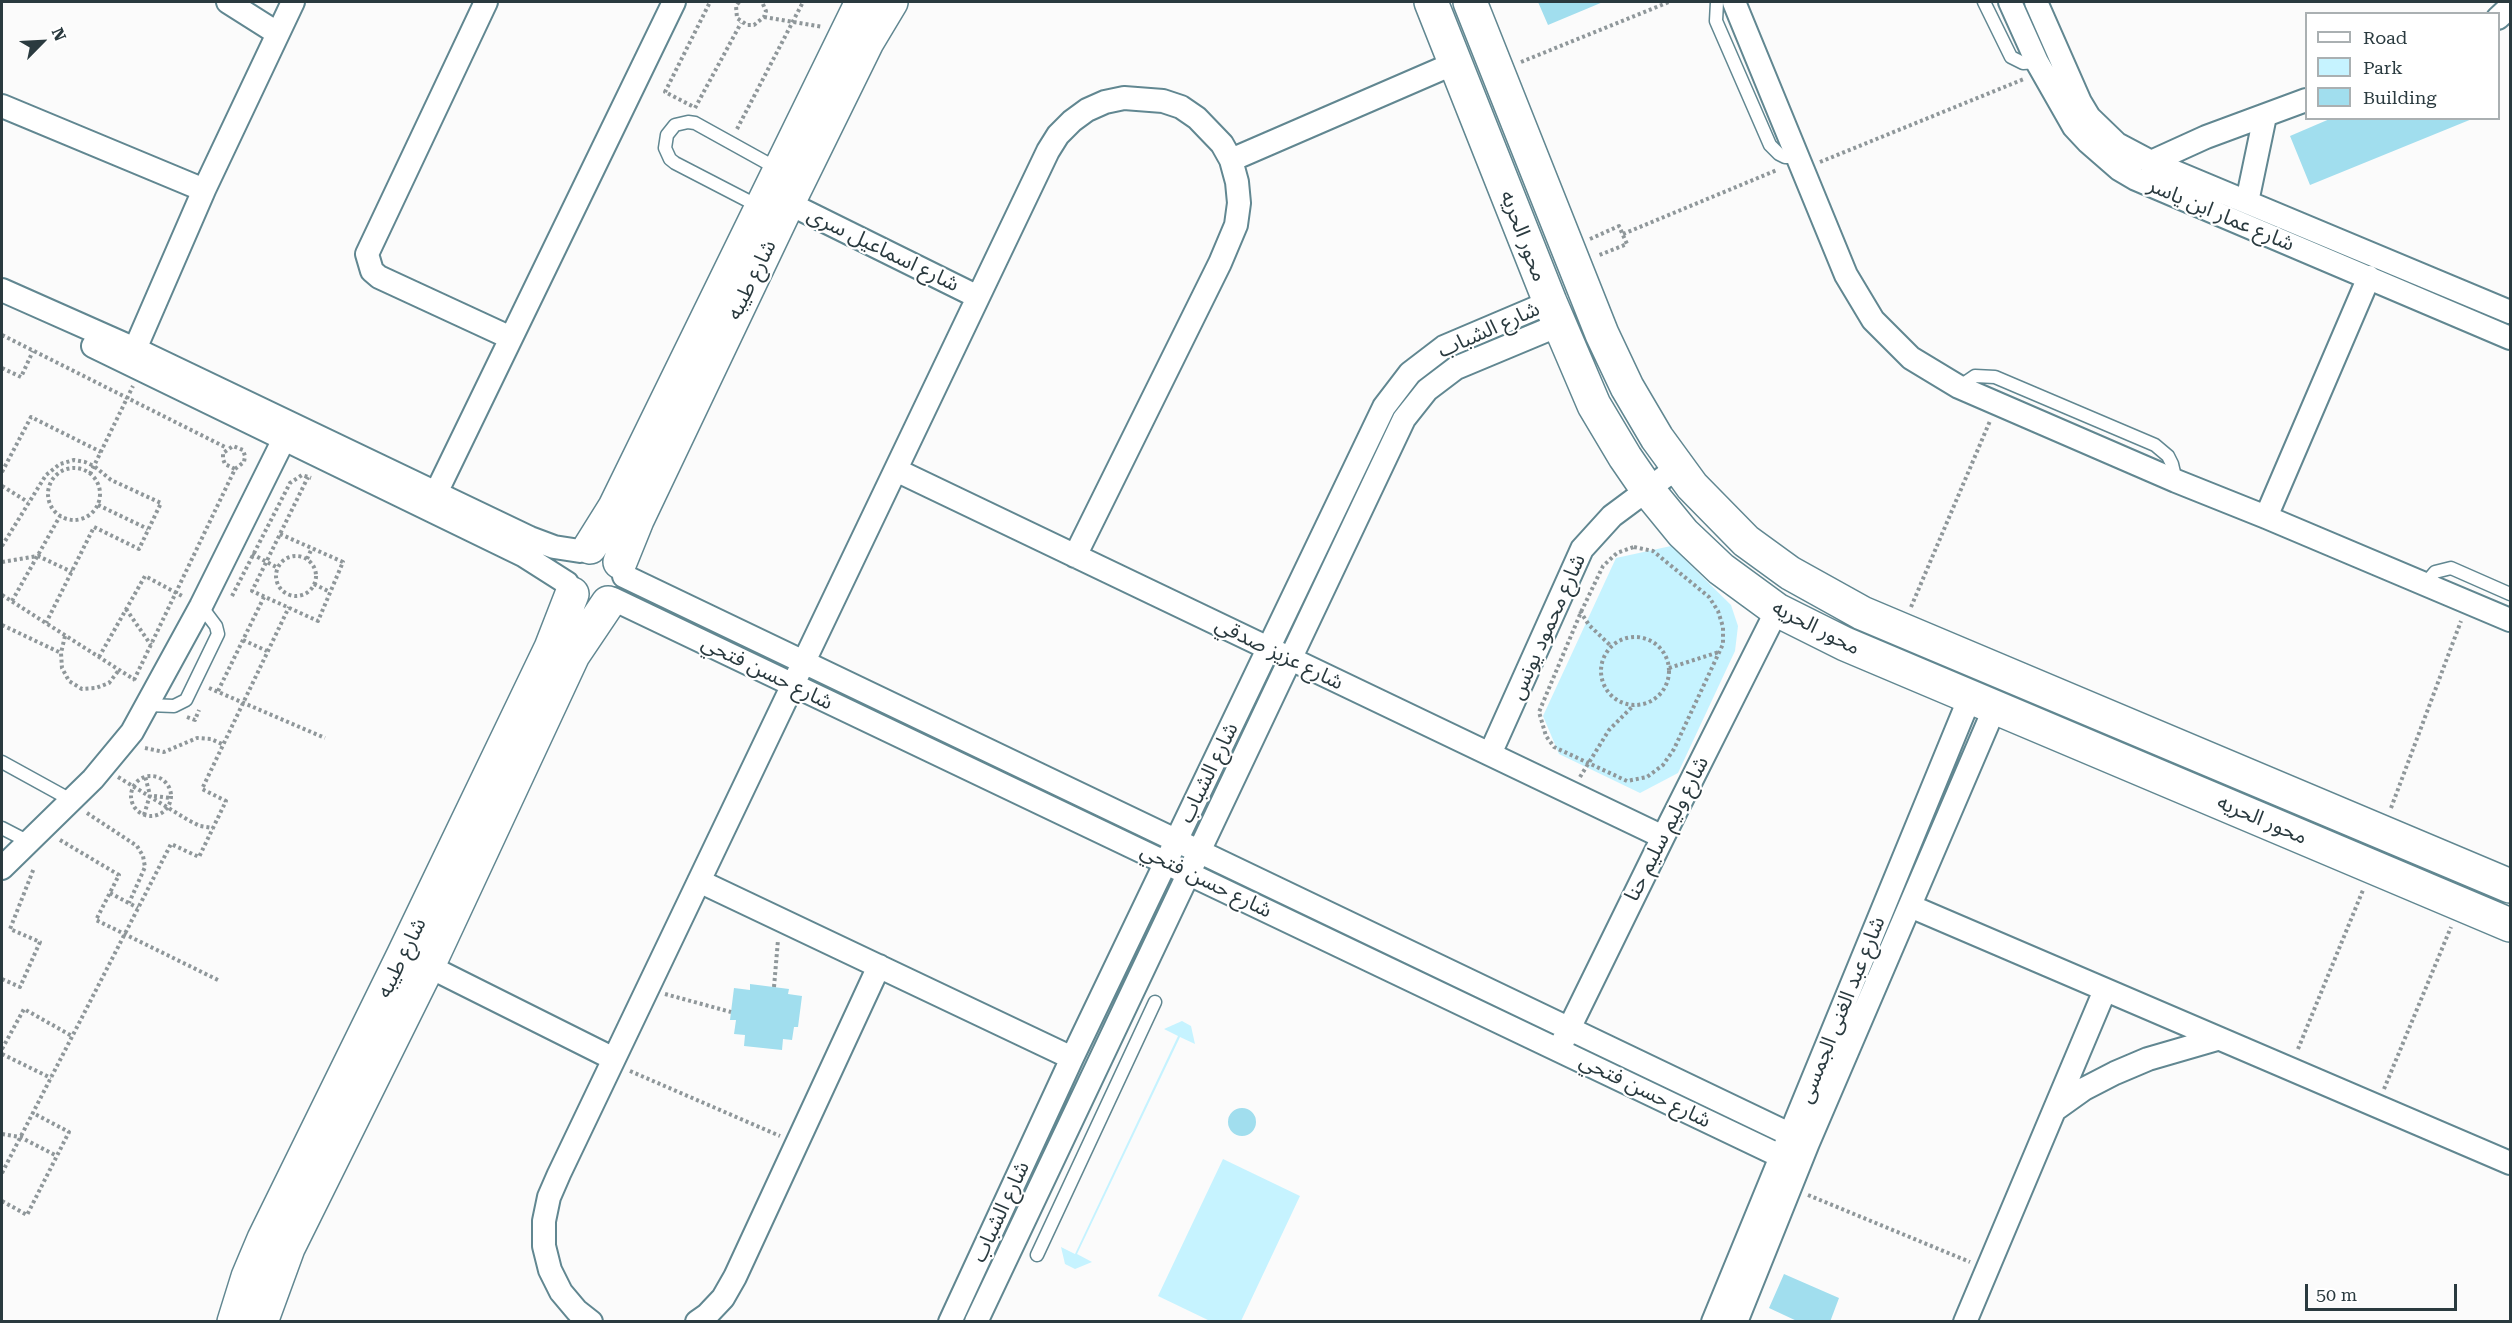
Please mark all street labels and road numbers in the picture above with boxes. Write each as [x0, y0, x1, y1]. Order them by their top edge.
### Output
street label: شارع عمار ابن ياسر [2144, 173, 2298, 257]
street label: محور الحريه [1494, 187, 1552, 285]
street label: شارع اسماعيل سرى [803, 202, 963, 298]
street label: شارع طيبه [722, 236, 782, 324]
street label: شارع الشباب [1434, 296, 1544, 364]
street label: شارع محمود يونس [1505, 550, 1591, 704]
street label: محور الحريه [1768, 595, 1864, 661]
street label: شارع عزيز صدقي [1211, 612, 1347, 696]
street label: شارع حسن فتحي [697, 630, 837, 716]
street label: شارع الشباب [1174, 719, 1244, 827]
street label: شارع وليم سليم حنا [1620, 752, 1714, 906]
street label: محور الحريه [2213, 790, 2311, 850]
street label: شارع حسن فتحي [1136, 838, 1276, 924]
street label: شارع عبد الغنى الجمسى [1793, 913, 1891, 1107]
street label: شارع طيبه [372, 914, 432, 1002]
street label: شارع حسن فتحي [1575, 1048, 1715, 1134]
street label: شارع الشباب [967, 1157, 1035, 1267]

